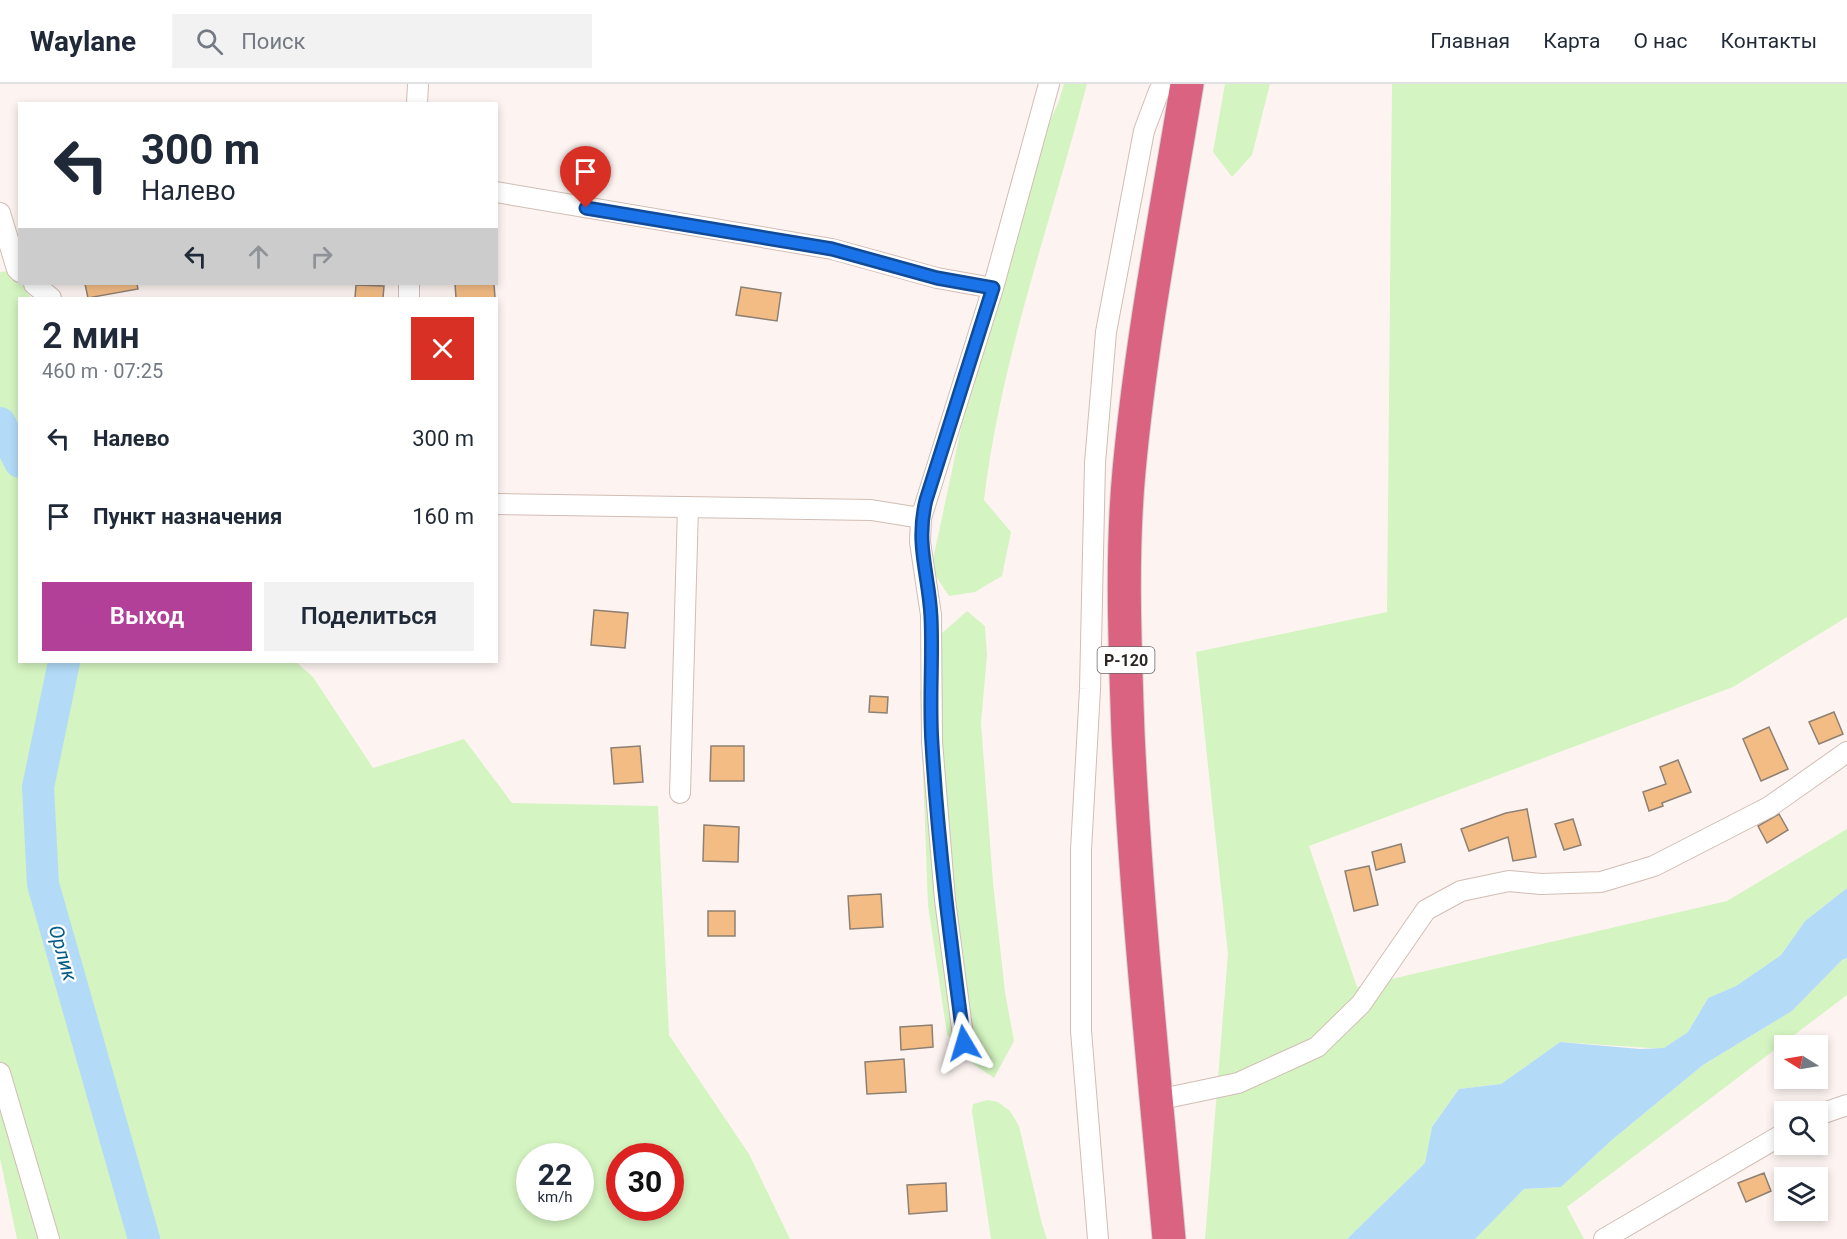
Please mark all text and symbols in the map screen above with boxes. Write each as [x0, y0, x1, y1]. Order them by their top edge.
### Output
search box [172, 14, 592, 68]
text: Waylane [30, 25, 136, 58]
icon: search [193, 25, 226, 58]
text: Поиск [241, 29, 306, 54]
text: Главная [1430, 29, 1510, 53]
text: Карта [1543, 29, 1600, 53]
text: О нас [1633, 29, 1688, 53]
text: Контакты [1721, 29, 1817, 53]
text: 300 m [141, 125, 260, 174]
icon: left [42, 126, 120, 204]
pin [560, 146, 611, 208]
icon: arrive [569, 155, 602, 188]
text: Налево [141, 175, 236, 207]
icon: left [179, 240, 212, 273]
icon: ahead [242, 240, 275, 273]
icon: right [305, 240, 338, 273]
text: 2 мин [42, 315, 140, 357]
button: close [411, 317, 474, 380]
text: 460 m · 07:25 [42, 359, 163, 383]
icon: left [42, 422, 75, 455]
text: Налево [93, 426, 170, 451]
text: 300 m [412, 426, 474, 451]
icon: arrive [42, 500, 75, 533]
text: Пункт назначения [93, 504, 282, 529]
text: 160 m [412, 504, 474, 529]
button: Выход [42, 582, 252, 651]
button: Поделиться [264, 582, 474, 651]
road number: Р-120 [1098, 647, 1154, 673]
water label: Орлик [44, 922, 83, 984]
position arrow [932, 1011, 996, 1075]
north arrow [1774, 1035, 1828, 1089]
map controls [1774, 1035, 1828, 1221]
button: search [1774, 1101, 1828, 1155]
speed limit sign: 30 [606, 1143, 684, 1221]
text: 22 [538, 1157, 572, 1192]
button: layers [1774, 1167, 1828, 1221]
text: km/h [537, 1188, 573, 1206]

